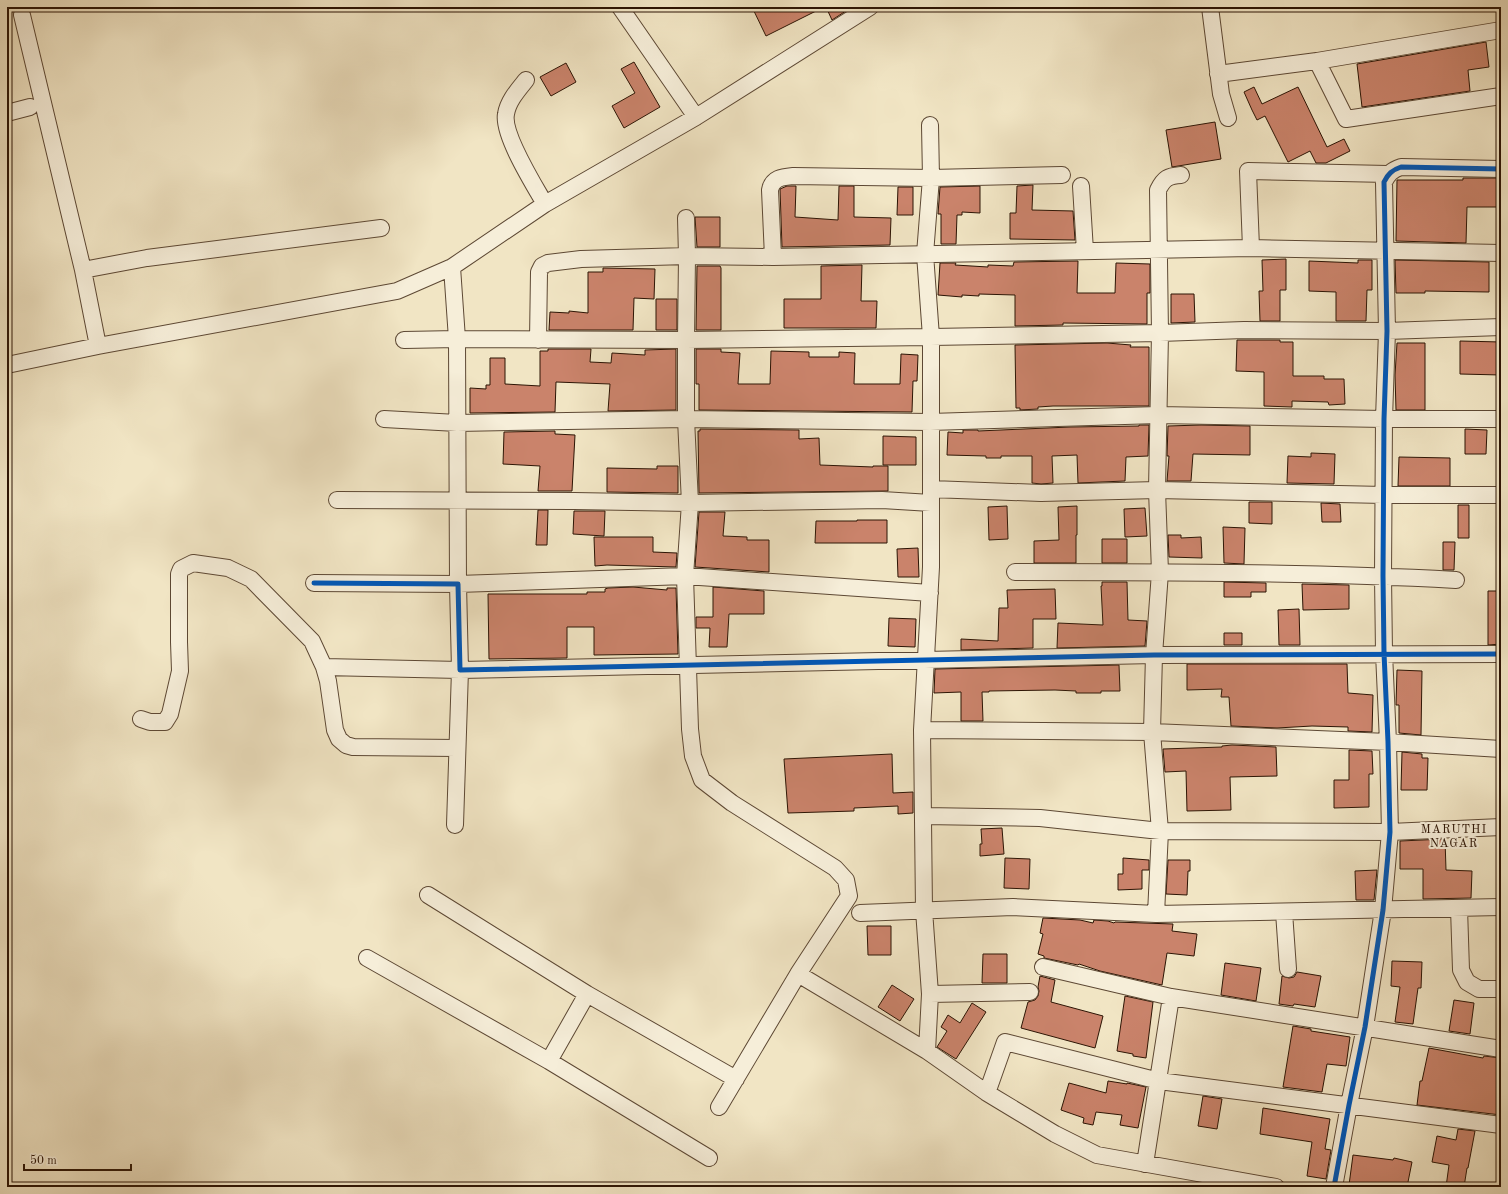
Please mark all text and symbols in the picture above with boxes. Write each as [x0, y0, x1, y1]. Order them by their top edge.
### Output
district label: MARUTHI NAGAR [1421, 824, 1487, 850]
scale bar [24, 1146, 131, 1172]
text: 50 m [30, 1154, 57, 1167]

